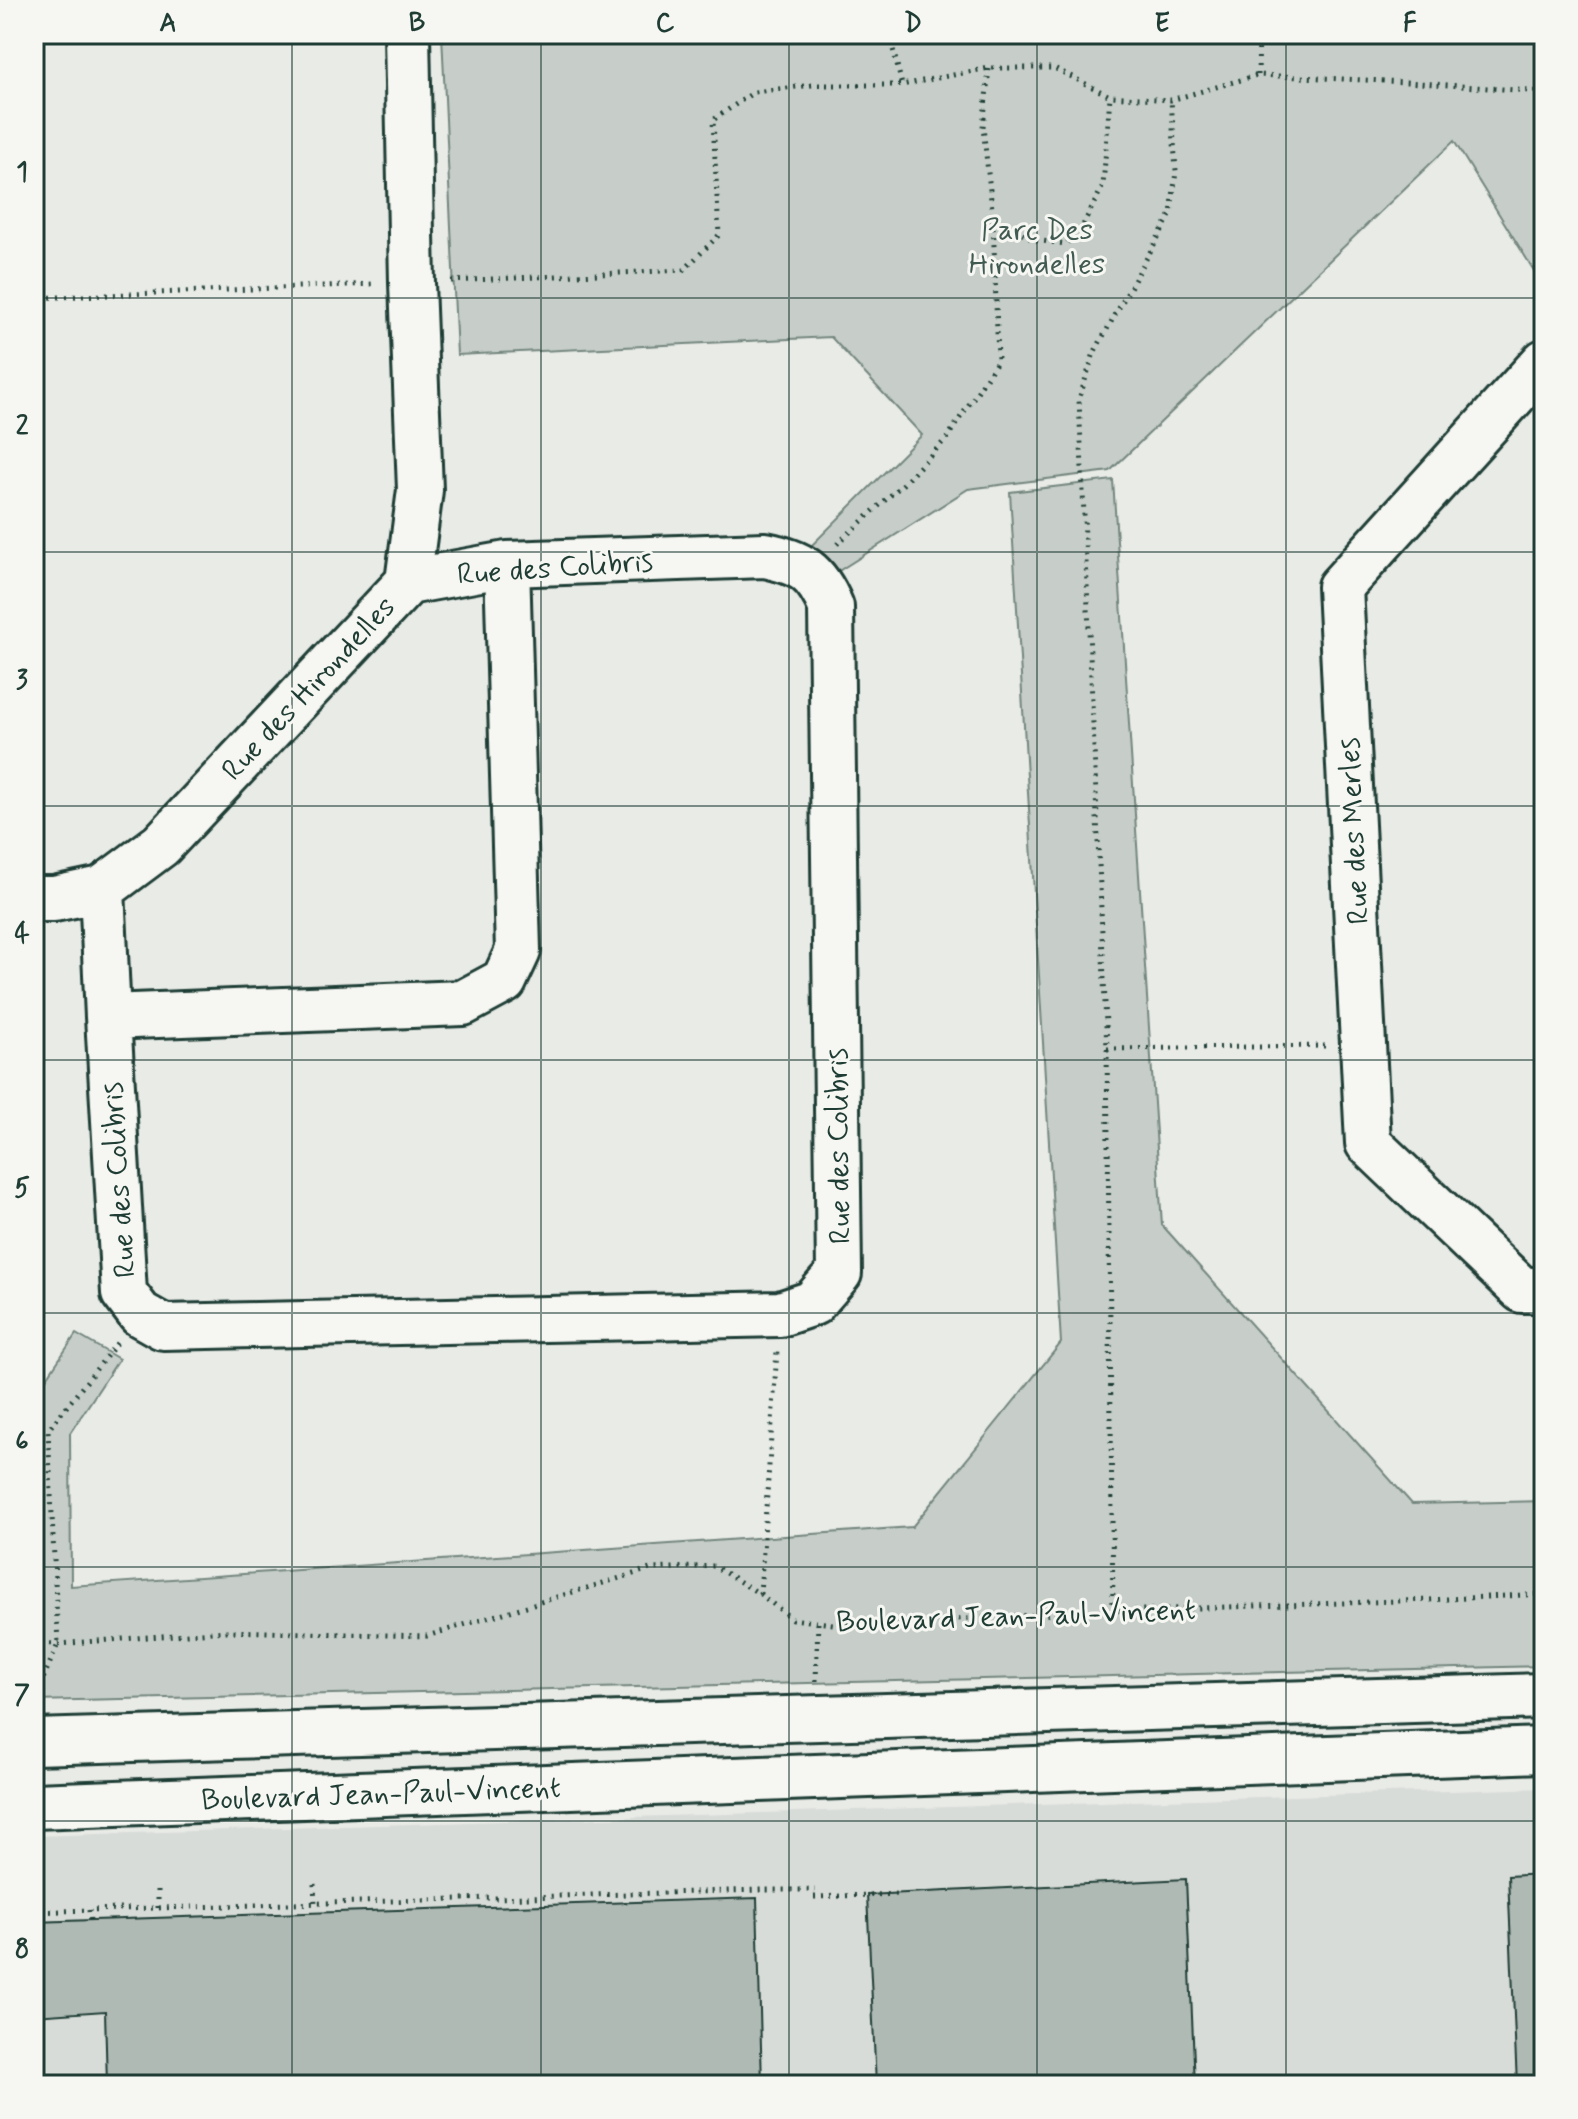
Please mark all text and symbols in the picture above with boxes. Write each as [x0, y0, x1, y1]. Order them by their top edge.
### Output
text: A [159, 7, 177, 41]
text: B [409, 7, 425, 41]
text: C [656, 7, 675, 41]
text: D [904, 7, 922, 41]
text: E [1154, 7, 1170, 41]
text: F [1403, 7, 1417, 41]
text: 1 [16, 156, 28, 190]
park label: Parc Des Hirondelles [969, 211, 1105, 284]
text: 2 [16, 410, 29, 444]
street label: Rue des Colibris [456, 542, 654, 595]
street label: Rue des Hirondelles [213, 588, 405, 790]
text: 3 [16, 664, 28, 698]
street label: Rue des Merles [1330, 736, 1379, 926]
text: 4 [14, 918, 30, 952]
street label: Rue des Colibris [818, 1048, 861, 1244]
street label: Rue des Colibris [93, 1081, 146, 1279]
text: 5 [14, 1172, 30, 1206]
text: 6 [15, 1425, 29, 1459]
street label: Boulevard Jean-Paul-Vincent [836, 1591, 1197, 1642]
text: 7 [14, 1679, 30, 1713]
street label: Boulevard Jean-Paul-Vincent [201, 1769, 562, 1820]
text: 8 [15, 1933, 29, 1967]

